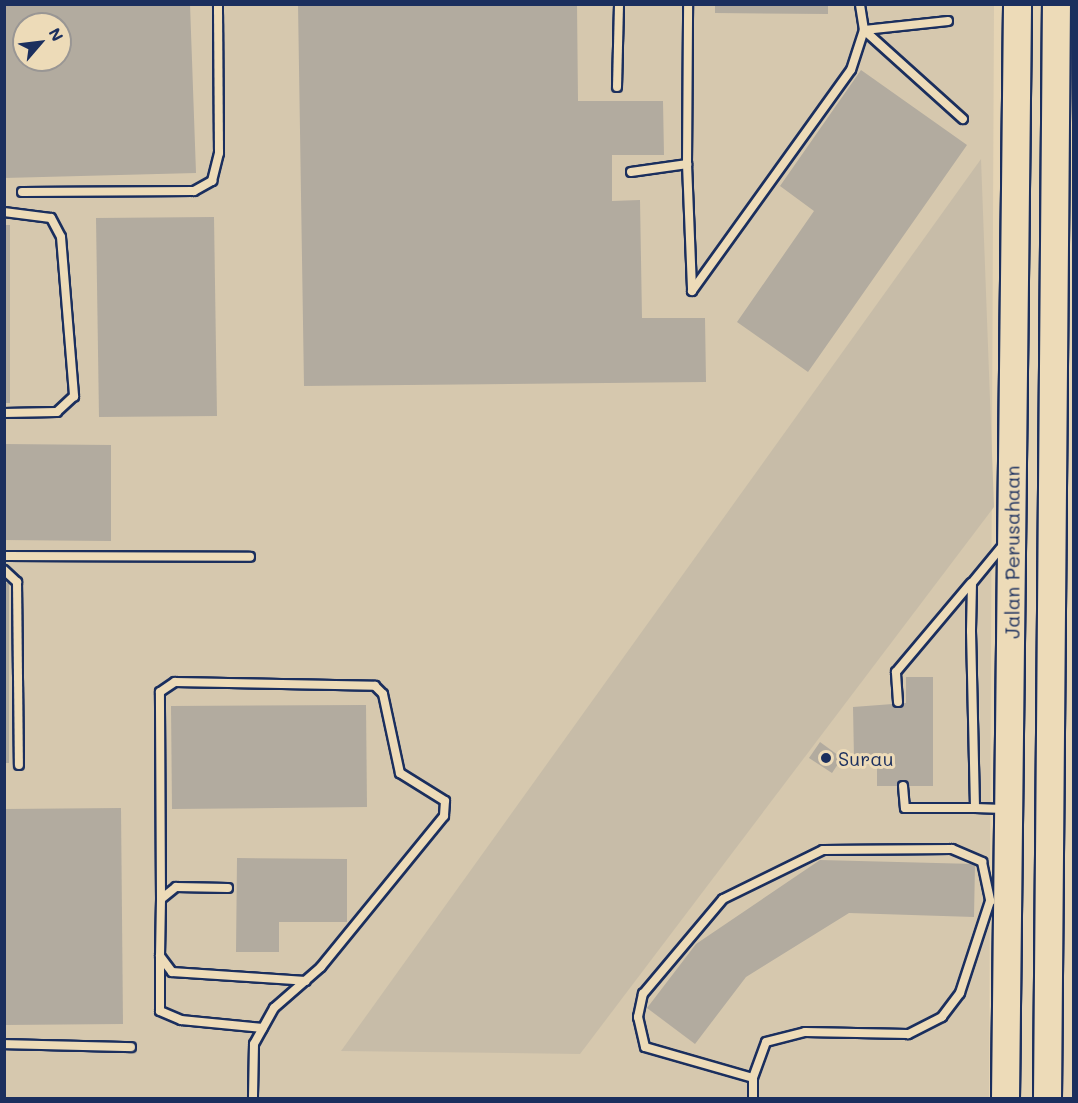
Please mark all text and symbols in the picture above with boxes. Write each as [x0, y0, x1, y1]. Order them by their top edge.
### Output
north arrow [12, 12, 72, 72]
text: N [44, 24, 69, 45]
street label: Jalan Perusahaan [1000, 465, 1024, 639]
place label: Surau [838, 746, 894, 770]
marker: Surau [819, 751, 833, 765]

